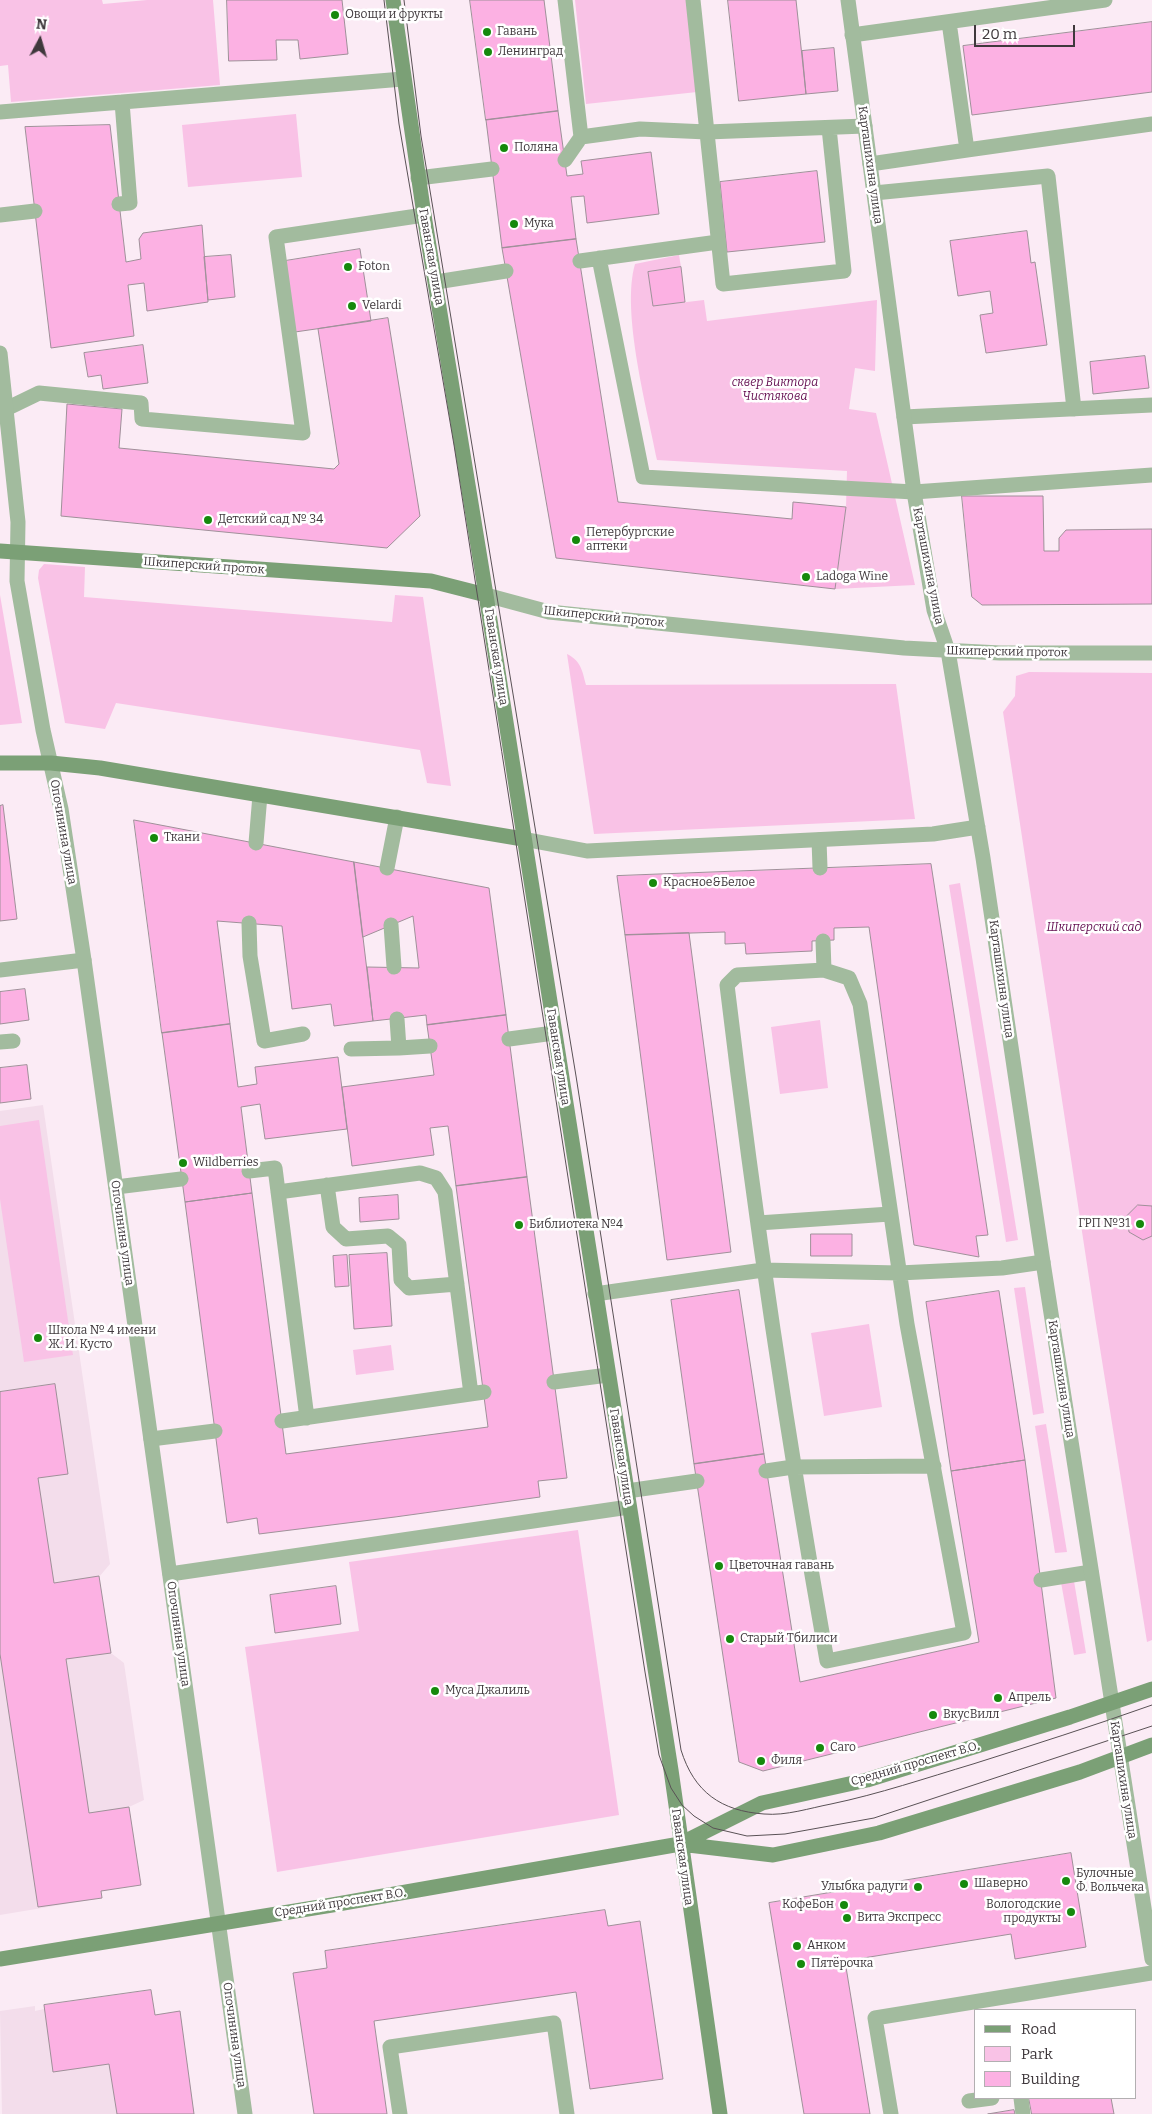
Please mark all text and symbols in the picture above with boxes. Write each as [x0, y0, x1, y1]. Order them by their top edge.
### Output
place label: Овощи и фрукты [345, 8, 443, 22]
marker: Овощи и фрукты [329, 9, 341, 21]
north arrow [15, 15, 65, 65]
scale bar [977, 15, 1078, 47]
text: N [35, 16, 48, 34]
place label: Гавань [497, 25, 537, 39]
text: 20 m [982, 25, 1017, 43]
marker: Гавань [481, 26, 493, 38]
place label: Ленинград [498, 45, 563, 59]
marker: Ленинград [482, 46, 494, 58]
street label: Карташихина улица [855, 105, 885, 225]
place label: Поляна [514, 141, 558, 155]
marker: Поляна [498, 142, 510, 154]
street label: Гаванская улица [415, 208, 447, 306]
place label: Мука [524, 217, 554, 231]
marker: Мука [508, 218, 520, 230]
place label: Foton [358, 260, 390, 274]
marker: Foton [342, 261, 354, 273]
place label: Velardi [362, 299, 402, 313]
marker: Velardi [346, 300, 358, 312]
park label: сквер Виктора Чистякова [732, 376, 818, 404]
street label: Карташихина улица [910, 506, 946, 626]
place label: Детский сад № 34 [218, 513, 323, 527]
marker: Детский сад № 34 [202, 514, 214, 526]
place label: Петербургские аптеки [586, 526, 674, 554]
marker: Петербургские аптеки [570, 534, 582, 546]
street label: Шкиперский проток [143, 555, 265, 577]
place label: Ladoga Wine [816, 570, 888, 584]
marker: Ladoga Wine [800, 571, 812, 583]
street label: Шкиперский проток [543, 603, 665, 631]
street label: Гаванская улица [481, 608, 511, 706]
street label: Шкиперский проток [946, 644, 1068, 660]
street label: Опочинина улица [47, 778, 79, 886]
place label: Ткани [164, 831, 200, 845]
marker: Ткани [148, 832, 160, 844]
place label: Красное&Белое [663, 876, 755, 890]
marker: Красное&Белое [647, 877, 659, 889]
street label: Карташихина улица [986, 919, 1016, 1039]
park label: Шкиперский сад [1046, 921, 1142, 935]
street label: Гаванская улица [543, 1008, 573, 1106]
place label: Wildberries [193, 1156, 259, 1170]
marker: Wildberries [177, 1157, 189, 1169]
street label: Опочинина улица [107, 1179, 137, 1287]
place label: ГРП №31 [1078, 1217, 1130, 1231]
place label: Библиотека №4 [529, 1218, 623, 1232]
marker: ГРП №31 [1134, 1218, 1146, 1230]
marker: Библиотека №4 [513, 1219, 525, 1231]
street label: Карташихина улица [1045, 1319, 1077, 1439]
place label: Школа № 4 имени Ж. И. Кусто [48, 1324, 156, 1352]
marker: Школа № 4 имени Ж. И. Кусто [32, 1332, 44, 1344]
street label: Гаванская улица [606, 1408, 636, 1506]
place label: Цветочная гавань [729, 1559, 834, 1573]
marker: Цветочная гавань [713, 1560, 725, 1572]
street label: Опочинина улица [163, 1580, 193, 1688]
place label: Старый Тбилиси [740, 1632, 838, 1646]
marker: Старый Тбилиси [724, 1633, 736, 1645]
place label: Муса Джалиль [445, 1684, 530, 1698]
marker: Муса Джалиль [429, 1685, 441, 1697]
place label: Апрель [1008, 1691, 1051, 1705]
marker: Апрель [992, 1692, 1004, 1704]
place label: ВкусВилл [943, 1708, 999, 1722]
marker: ВкусВилл [927, 1709, 939, 1721]
street label: Карташихина улица [1107, 1720, 1139, 1840]
street label: Средний проспект В.О. [849, 1739, 981, 1789]
place label: Caro [830, 1741, 856, 1755]
marker: Caro [814, 1742, 826, 1754]
place label: Филя [771, 1754, 802, 1768]
marker: Филя [755, 1755, 767, 1767]
street label: Гаванская улица [668, 1808, 696, 1906]
place label: Булочные Ф. Вольчека [1076, 1867, 1144, 1895]
marker: Булочные Ф. Вольчека [1060, 1875, 1072, 1887]
place label: Шаверно [974, 1877, 1028, 1891]
marker: Шаверно [958, 1878, 970, 1890]
place label: Улыбка радуги [821, 1880, 908, 1894]
marker: Улыбка радуги [912, 1881, 924, 1893]
street label: Средний проспект В.О. [273, 1886, 407, 1920]
place label: КофеБон [782, 1898, 834, 1912]
place label: Вологодские продукты [986, 1898, 1061, 1926]
marker: КофеБон [838, 1899, 850, 1911]
marker: Вологодские продукты [1065, 1906, 1077, 1918]
place label: Вита Экспресс [857, 1911, 941, 1925]
marker: Вита Экспресс [841, 1912, 853, 1924]
place label: Анком [807, 1939, 846, 1953]
marker: Анком [791, 1940, 803, 1952]
place label: Пятёрочка [811, 1957, 873, 1971]
marker: Пятёрочка [795, 1958, 807, 1970]
street label: Опочинина улица [219, 1981, 249, 2089]
legend [974, 2009, 1137, 2099]
text: Road [1021, 2020, 1056, 2038]
text: Park [1021, 2045, 1053, 2063]
text: Building [1021, 2070, 1080, 2088]

